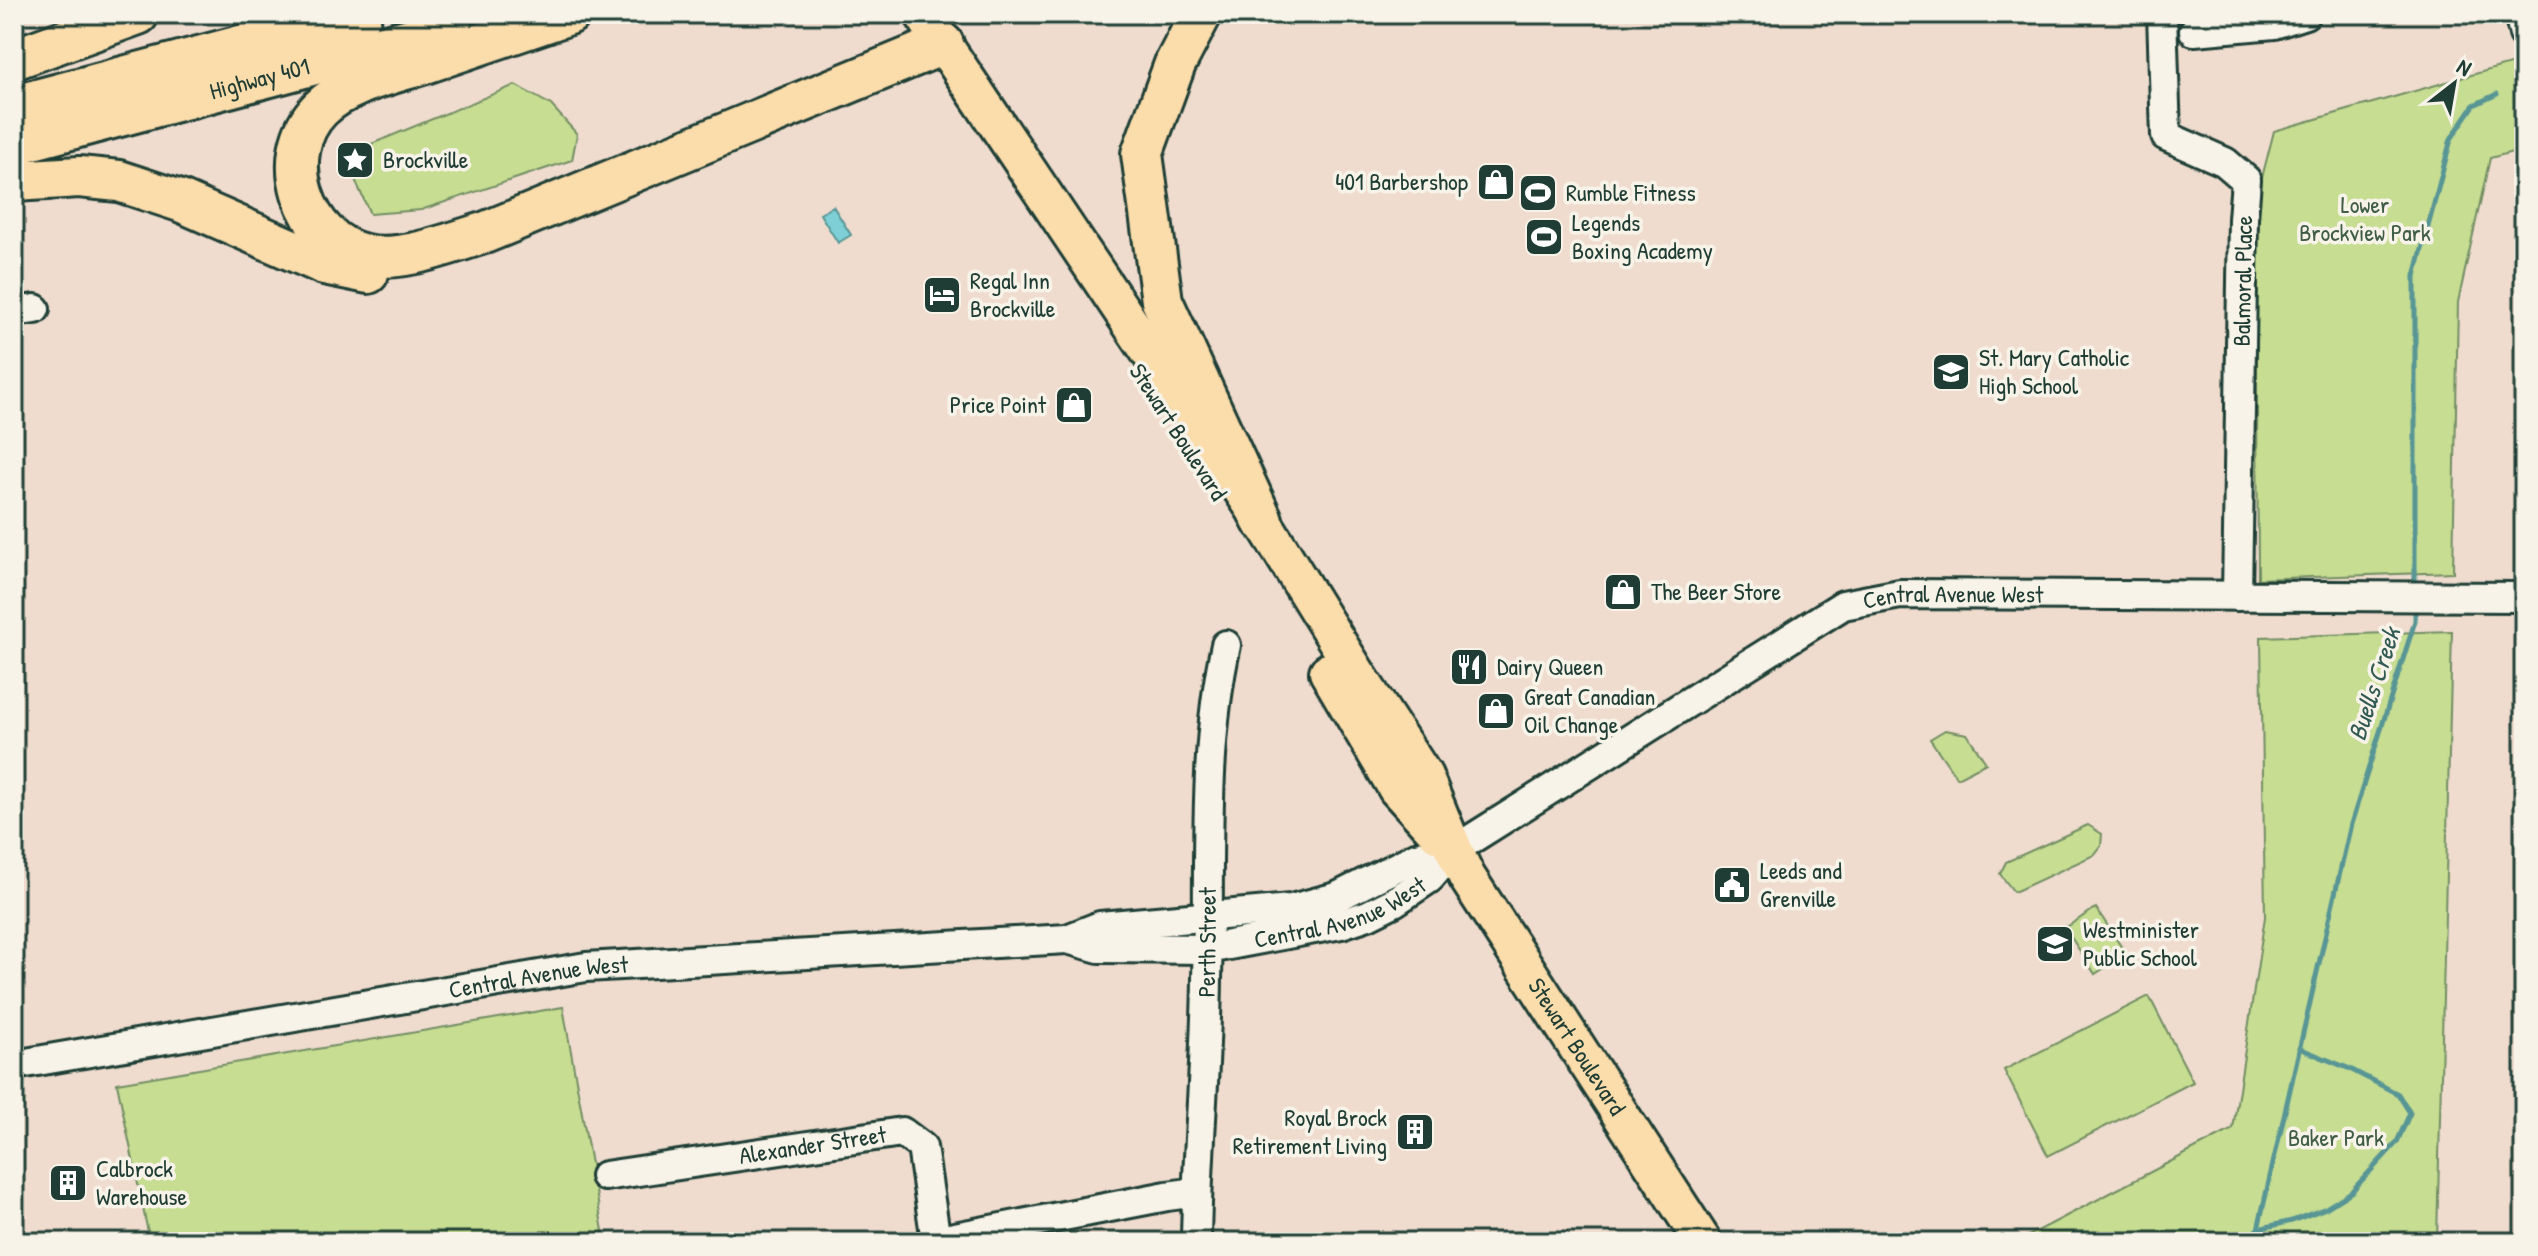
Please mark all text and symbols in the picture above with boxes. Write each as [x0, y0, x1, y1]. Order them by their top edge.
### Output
north arrow [2414, 44, 2494, 124]
street label: Highway 401 [206, 49, 313, 106]
text: N [2452, 51, 2477, 83]
place icon: Brockville [334, 139, 376, 181]
place label: Brockville [383, 143, 469, 175]
shop icon: 401 Barbershop [1475, 161, 1517, 203]
place label: 401 Barbershop [1335, 165, 1468, 197]
sports icon: Rumble Fitness [1517, 172, 1559, 214]
place label: Rumble Fitness [1566, 176, 1696, 208]
park label: Lower Brockview Park [2299, 188, 2431, 248]
place label: Legends Boxing Academy [1572, 206, 1713, 266]
street label: Balmoral Place [2225, 215, 2259, 347]
sports icon: Legends Boxing Academy [1523, 216, 1565, 258]
place label: Regal Inn Brockville [970, 264, 1056, 324]
hotel icon: Regal Inn Brockville [921, 274, 963, 316]
place label: St. Mary Catholic High School [1979, 341, 2130, 401]
school or university icon: St. Mary Catholic High School [1930, 351, 1972, 393]
street label: Stewart Boulevard [1123, 357, 1235, 506]
shop icon: Price Point [1053, 384, 1095, 426]
place label: Price Point [950, 388, 1047, 420]
shop icon: The Beer Store [1602, 571, 1644, 613]
place label: The Beer Store [1651, 575, 1782, 607]
street label: Central Avenue West [1860, 577, 2044, 616]
water label: Buells Creek [2339, 621, 2409, 745]
restaurant icon: Dairy Queen [1448, 646, 1490, 688]
place label: Dairy Queen [1497, 650, 1603, 682]
place label: Great Canadian Oil Change [1524, 680, 1655, 740]
shop icon: Great Canadian Oil Change [1475, 690, 1517, 732]
place label: Leeds and Grenville [1760, 854, 1842, 914]
public building icon: Leeds and Grenville [1711, 864, 1753, 906]
street label: Central Avenue West [1251, 868, 1432, 955]
street label: Perth Street [1190, 886, 1223, 998]
place label: Westminister Public School [2083, 913, 2199, 973]
school or university icon: Westminister Public School [2034, 923, 2076, 965]
street label: Central Avenue West [446, 948, 630, 1005]
street label: Stewart Boulevard [1521, 971, 1634, 1121]
place label: Royal Brock Retirement Living [1233, 1101, 1387, 1161]
building icon: Royal Brock Retirement Living [1394, 1111, 1436, 1153]
street label: Alexander Street [737, 1117, 889, 1171]
park label: Baker Park [2288, 1121, 2384, 1153]
place label: Calbrock Warehouse [96, 1152, 188, 1212]
building icon: Calbrock Warehouse [47, 1162, 89, 1204]

